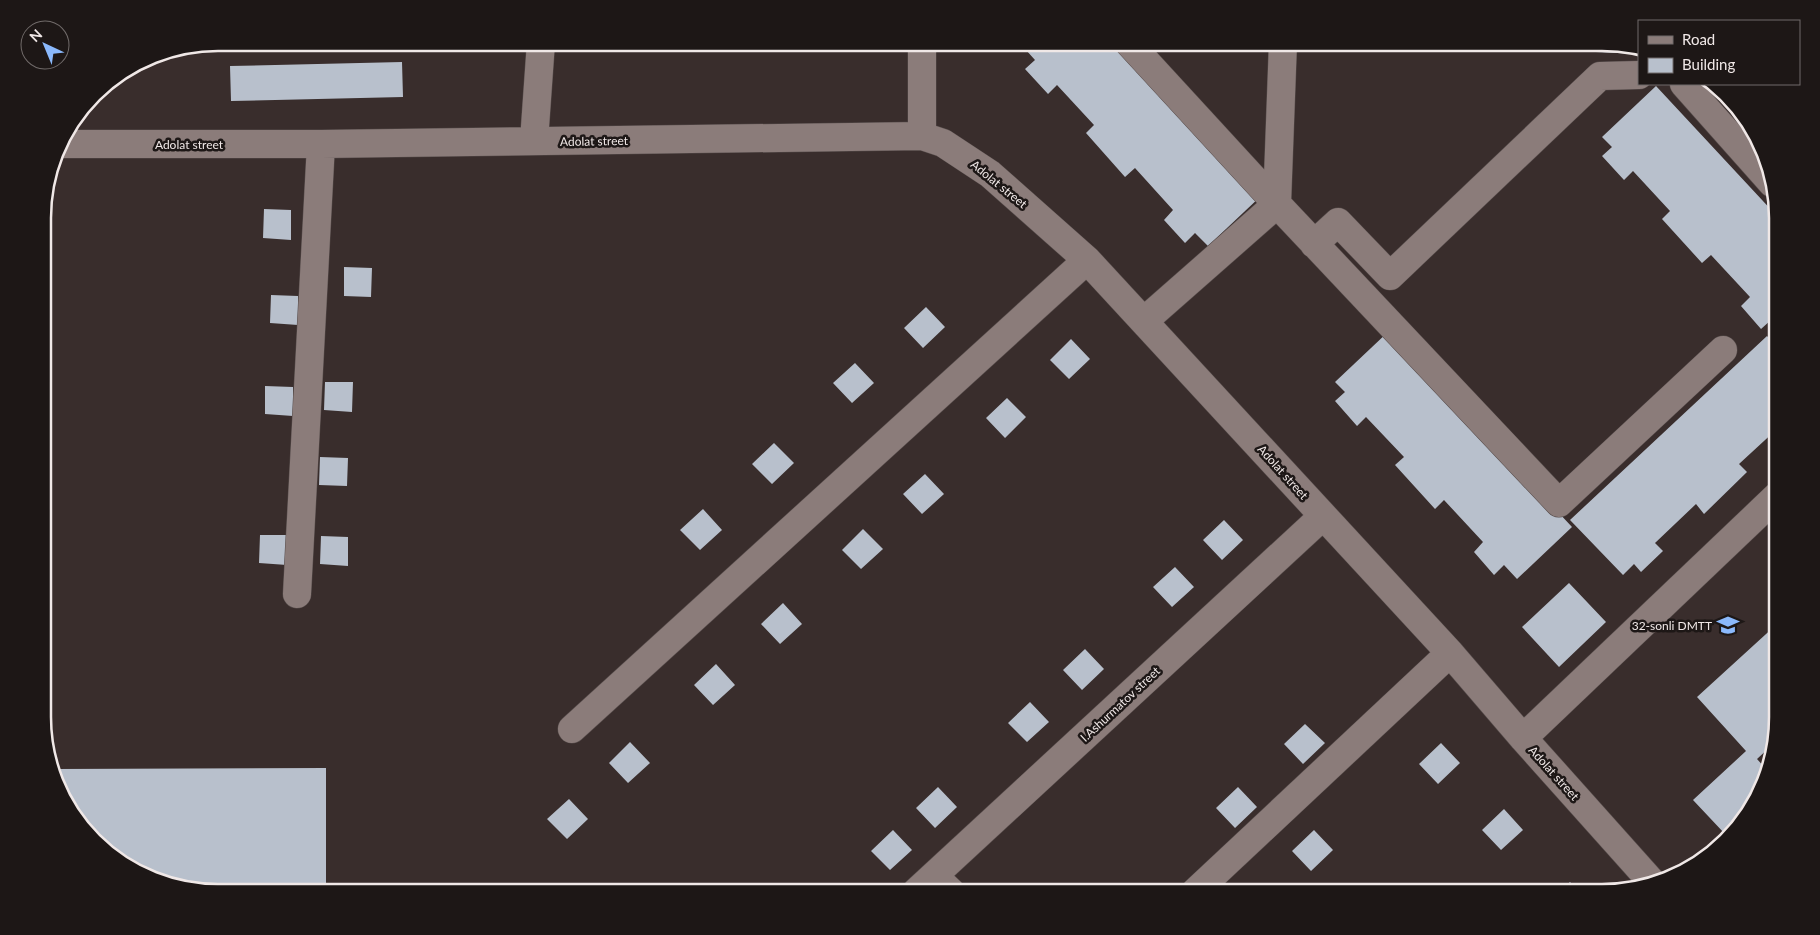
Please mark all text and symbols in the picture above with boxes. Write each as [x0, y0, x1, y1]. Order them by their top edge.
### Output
north arrow [20, 20, 70, 70]
legend [1638, 20, 1800, 85]
text: N [26, 25, 45, 45]
text: Road [1682, 30, 1715, 48]
text: Building [1682, 55, 1735, 73]
street label: Adolat street [560, 133, 629, 149]
street label: Adolat street [155, 137, 224, 152]
street label: Adolat street [968, 157, 1031, 212]
street label: Adolat street [1255, 442, 1312, 503]
school or university icon: 32-sonli DMTT [1715, 612, 1741, 638]
place label: 32-sonli DMTT [1632, 618, 1712, 633]
street label: I.Ashurmatov street [1077, 663, 1163, 745]
street label: Adolat street [1526, 743, 1583, 804]

